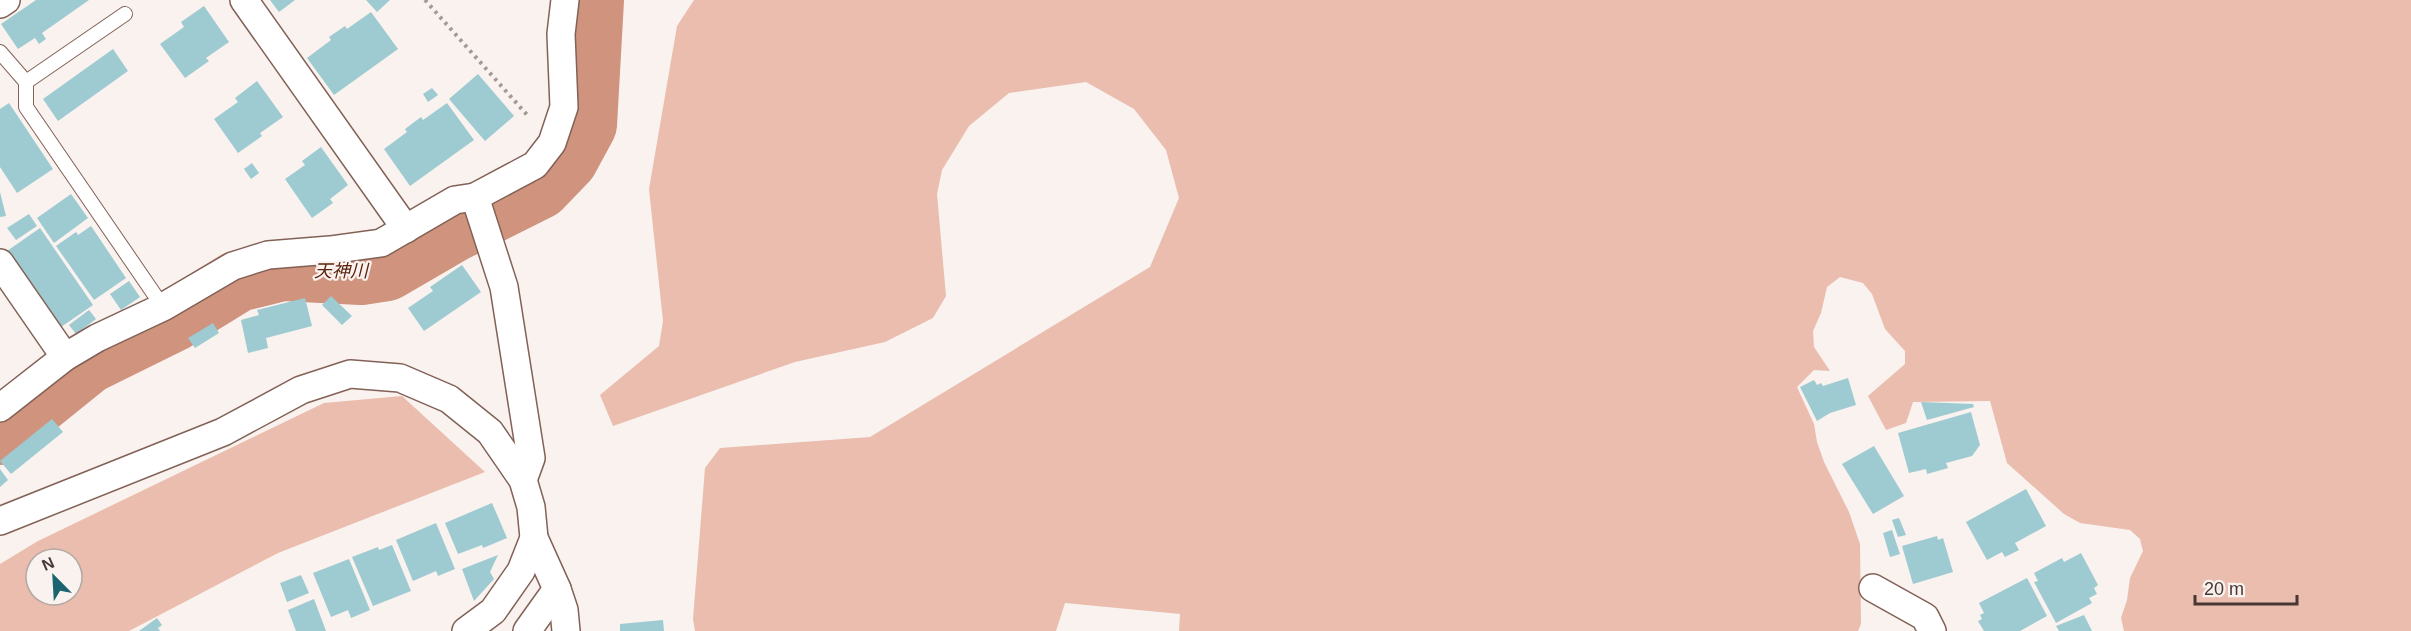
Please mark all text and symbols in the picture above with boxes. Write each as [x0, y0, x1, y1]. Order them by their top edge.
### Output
water label: 天神川 [314, 261, 370, 281]
north arrow [24, 547, 84, 607]
text: N [39, 554, 57, 574]
scale bar [2195, 568, 2297, 606]
text: 20 m [2204, 579, 2244, 599]

